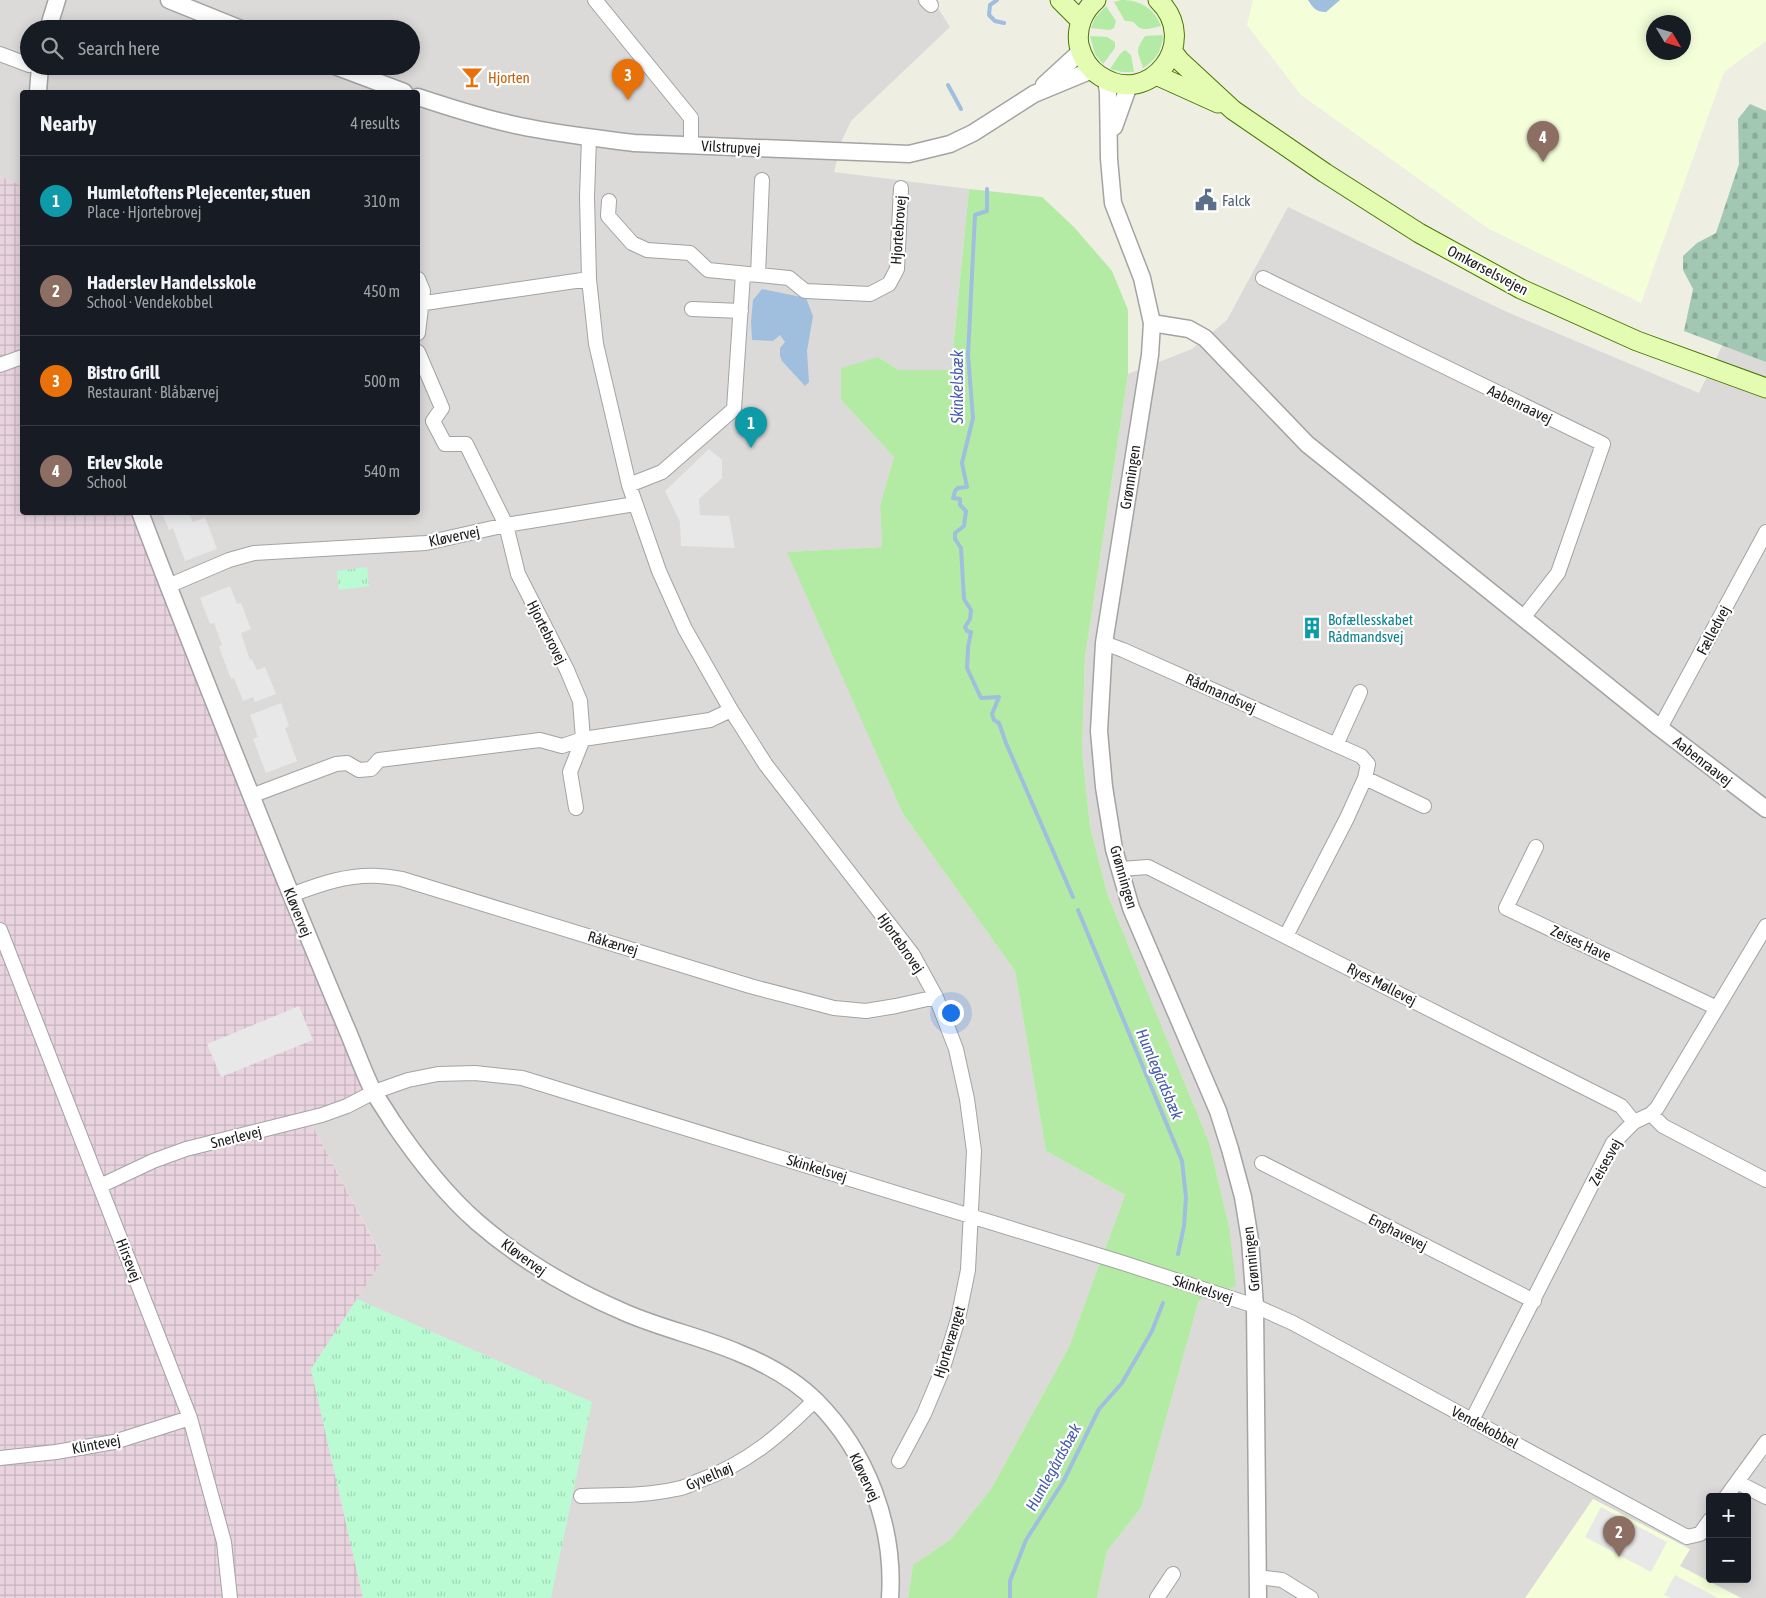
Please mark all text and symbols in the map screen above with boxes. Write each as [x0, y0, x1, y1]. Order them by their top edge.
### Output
north arrow [1646, 15, 1691, 60]
search box [20, 20, 420, 75]
icon: search [38, 34, 66, 62]
text: Search here [78, 37, 160, 59]
pin: 3 [612, 59, 644, 100]
bar icon: Hjorten [459, 64, 485, 90]
place label: Hjorten [488, 69, 530, 86]
text: Nearby [40, 111, 96, 135]
text: 4 results [350, 114, 400, 132]
pin: 4 [1527, 121, 1559, 162]
street label: Vilstrupvej [701, 137, 761, 157]
text: Humletoftens Plejecenter, stuen [87, 181, 311, 203]
public building icon: Falck [1193, 187, 1219, 213]
text: 1 [52, 192, 60, 210]
text: 310 m [364, 192, 400, 210]
place label: Falck [1222, 192, 1251, 209]
street label: Hjortebrovej [887, 195, 909, 265]
text: Place · Hjortebrovej [87, 203, 201, 221]
street label: Omkørselsvejen [1445, 242, 1531, 298]
text: Haderslev Handelsskole [87, 271, 256, 293]
text: 2 [52, 282, 60, 300]
text: 450 m [364, 282, 400, 300]
text: School · Vendekobbel [87, 293, 213, 311]
water label: Skinkelsbæk [948, 349, 966, 425]
text: Bistro Grill [87, 361, 160, 383]
text: 3 [52, 372, 60, 390]
text: 500 m [364, 372, 400, 390]
street label: Aabenraavej [1485, 381, 1555, 427]
text: Restaurant · Blåbærvej [87, 383, 219, 401]
pin: 1 [735, 407, 767, 448]
street label: Grønningen [1117, 444, 1143, 510]
text: Erlev Skole [87, 451, 163, 473]
text: 4 [52, 462, 60, 480]
text: 540 m [364, 462, 400, 480]
text: School [87, 473, 127, 491]
street label: Kløvervej [427, 522, 481, 550]
street label: Hjortebrovej [524, 597, 570, 667]
street label: Fælledvej [1693, 602, 1733, 658]
place label: Bofællesskabet Rådmandsvej [1328, 611, 1413, 645]
building icon: Bofællesskabet Rådmandsvej [1299, 615, 1325, 641]
street label: Rådmandsvej [1183, 670, 1259, 716]
street label: Aabenraavej [1670, 733, 1736, 789]
street label: Grønningen [1107, 843, 1141, 911]
street label: Kløvervej [280, 885, 316, 939]
street label: Hjortebrovej [874, 910, 928, 976]
street label: Zeises Have [1548, 922, 1614, 965]
street label: Råkærvej [586, 927, 640, 959]
street label: Ryes Møllevej [1344, 959, 1420, 1009]
your location [938, 1000, 964, 1026]
water label: Humlegårdsbæk [1132, 1026, 1188, 1123]
street label: Snerlevej [209, 1123, 263, 1151]
street label: Zeisesvej [1585, 1136, 1625, 1188]
street label: Skinkelsvej [785, 1151, 849, 1185]
street label: Enghavevej [1366, 1210, 1430, 1254]
street label: Grønningen [1239, 1226, 1263, 1292]
street label: Kløvervej [498, 1235, 550, 1279]
street label: Hirsevej [113, 1236, 145, 1284]
street label: Skinkelsvej [1171, 1271, 1235, 1307]
street label: Hjortevænget [930, 1304, 968, 1380]
street label: Vendekobbel [1449, 1402, 1521, 1452]
water label: Humlegårdsbæk [1022, 1420, 1086, 1514]
street label: Klintevej [70, 1431, 122, 1457]
street label: Kløvervej [846, 1450, 884, 1504]
street label: Gyvelhøj [683, 1459, 735, 1493]
map controls [1706, 1493, 1751, 1583]
button: + [1706, 1493, 1751, 1538]
pin: 2 [1603, 1516, 1635, 1557]
button: − [1706, 1538, 1751, 1583]

